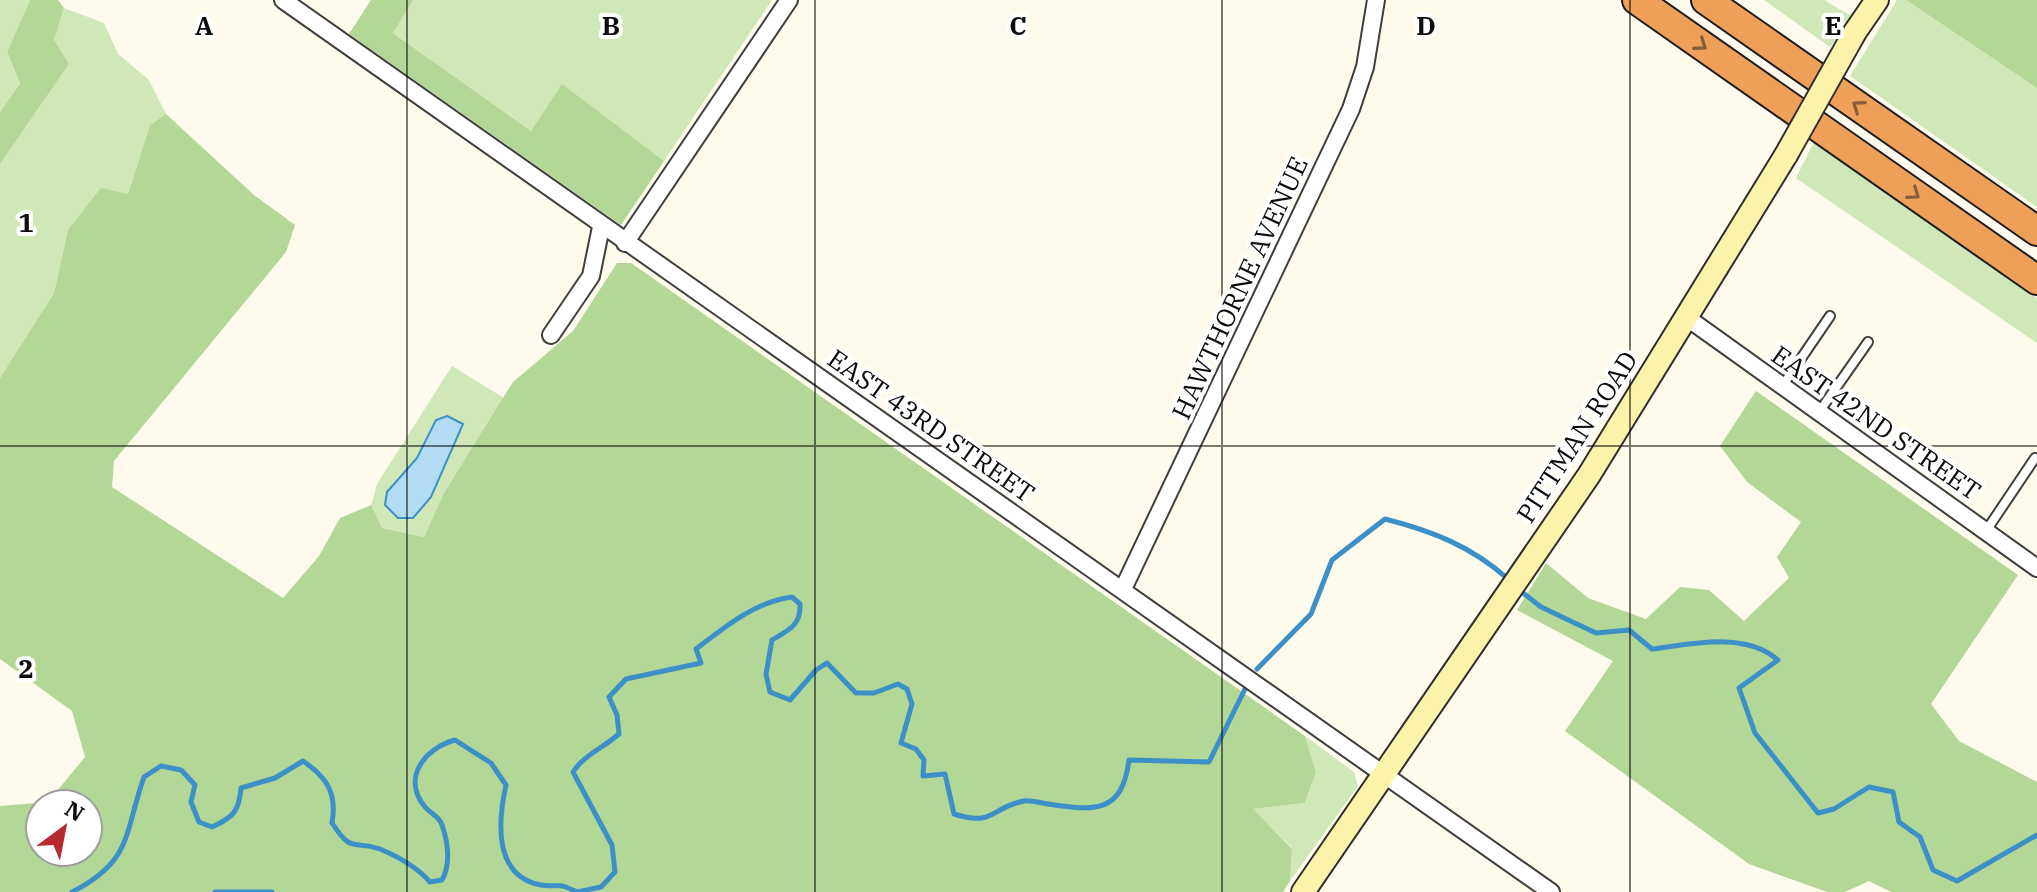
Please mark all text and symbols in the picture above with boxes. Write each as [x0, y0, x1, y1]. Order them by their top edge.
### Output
text: A [195, 8, 213, 42]
text: B [602, 8, 620, 42]
text: C [1009, 8, 1027, 42]
text: D [1416, 8, 1436, 42]
text: E [1824, 8, 1842, 42]
one-way arrow [1692, 35, 1706, 50]
one-way arrow [1853, 101, 1867, 116]
street label: HAWTHORNE AVENUE [1163, 151, 1315, 424]
one-way arrow [1905, 184, 1919, 199]
text: 1 [18, 205, 34, 239]
street label: EAST 42ND STREET [1765, 337, 1988, 507]
street label: EAST 43RD STREET [821, 341, 1042, 509]
street label: PITTMAN ROAD [1508, 344, 1644, 529]
text: 2 [18, 651, 34, 685]
north arrow [24, 788, 104, 868]
text: N [60, 794, 90, 828]

